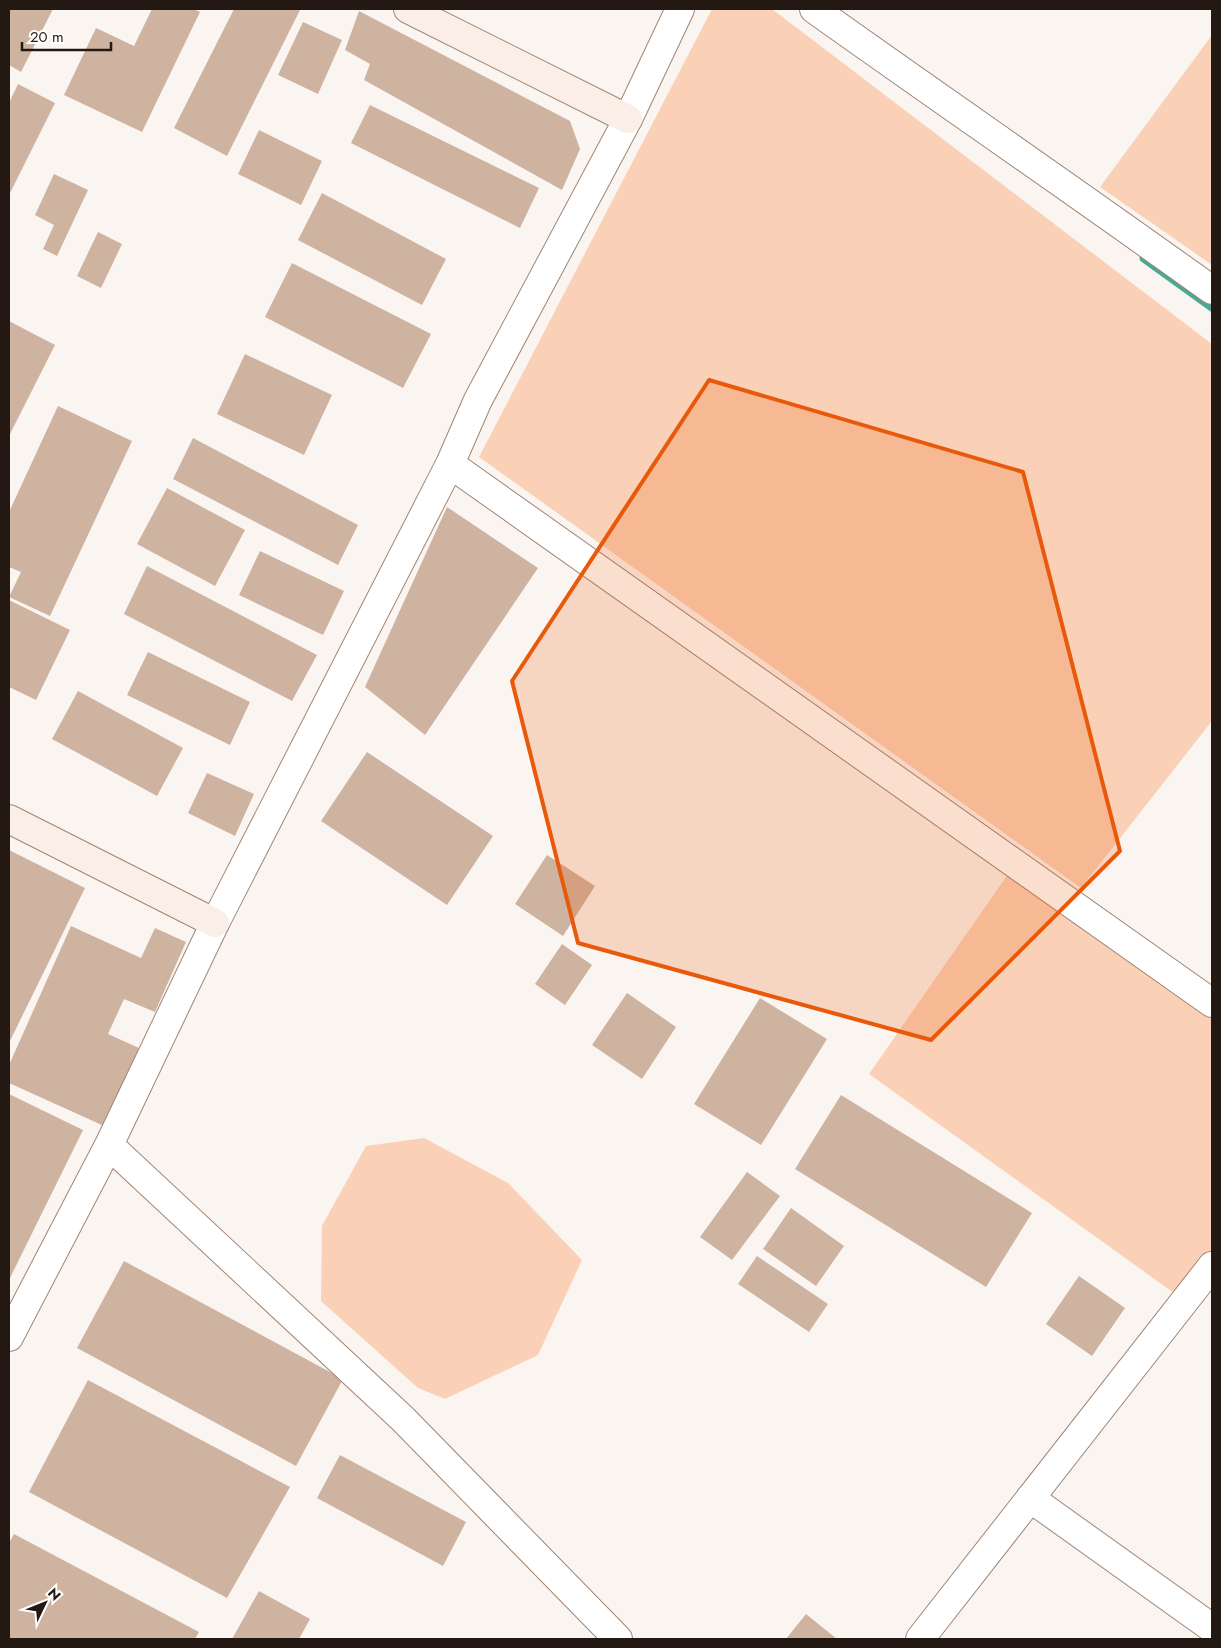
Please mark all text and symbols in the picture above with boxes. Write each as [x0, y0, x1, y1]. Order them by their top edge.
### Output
scale bar [22, 20, 111, 52]
text: 20 m [30, 26, 64, 48]
north arrow [20, 1578, 70, 1628]
text: N [43, 1583, 66, 1605]

